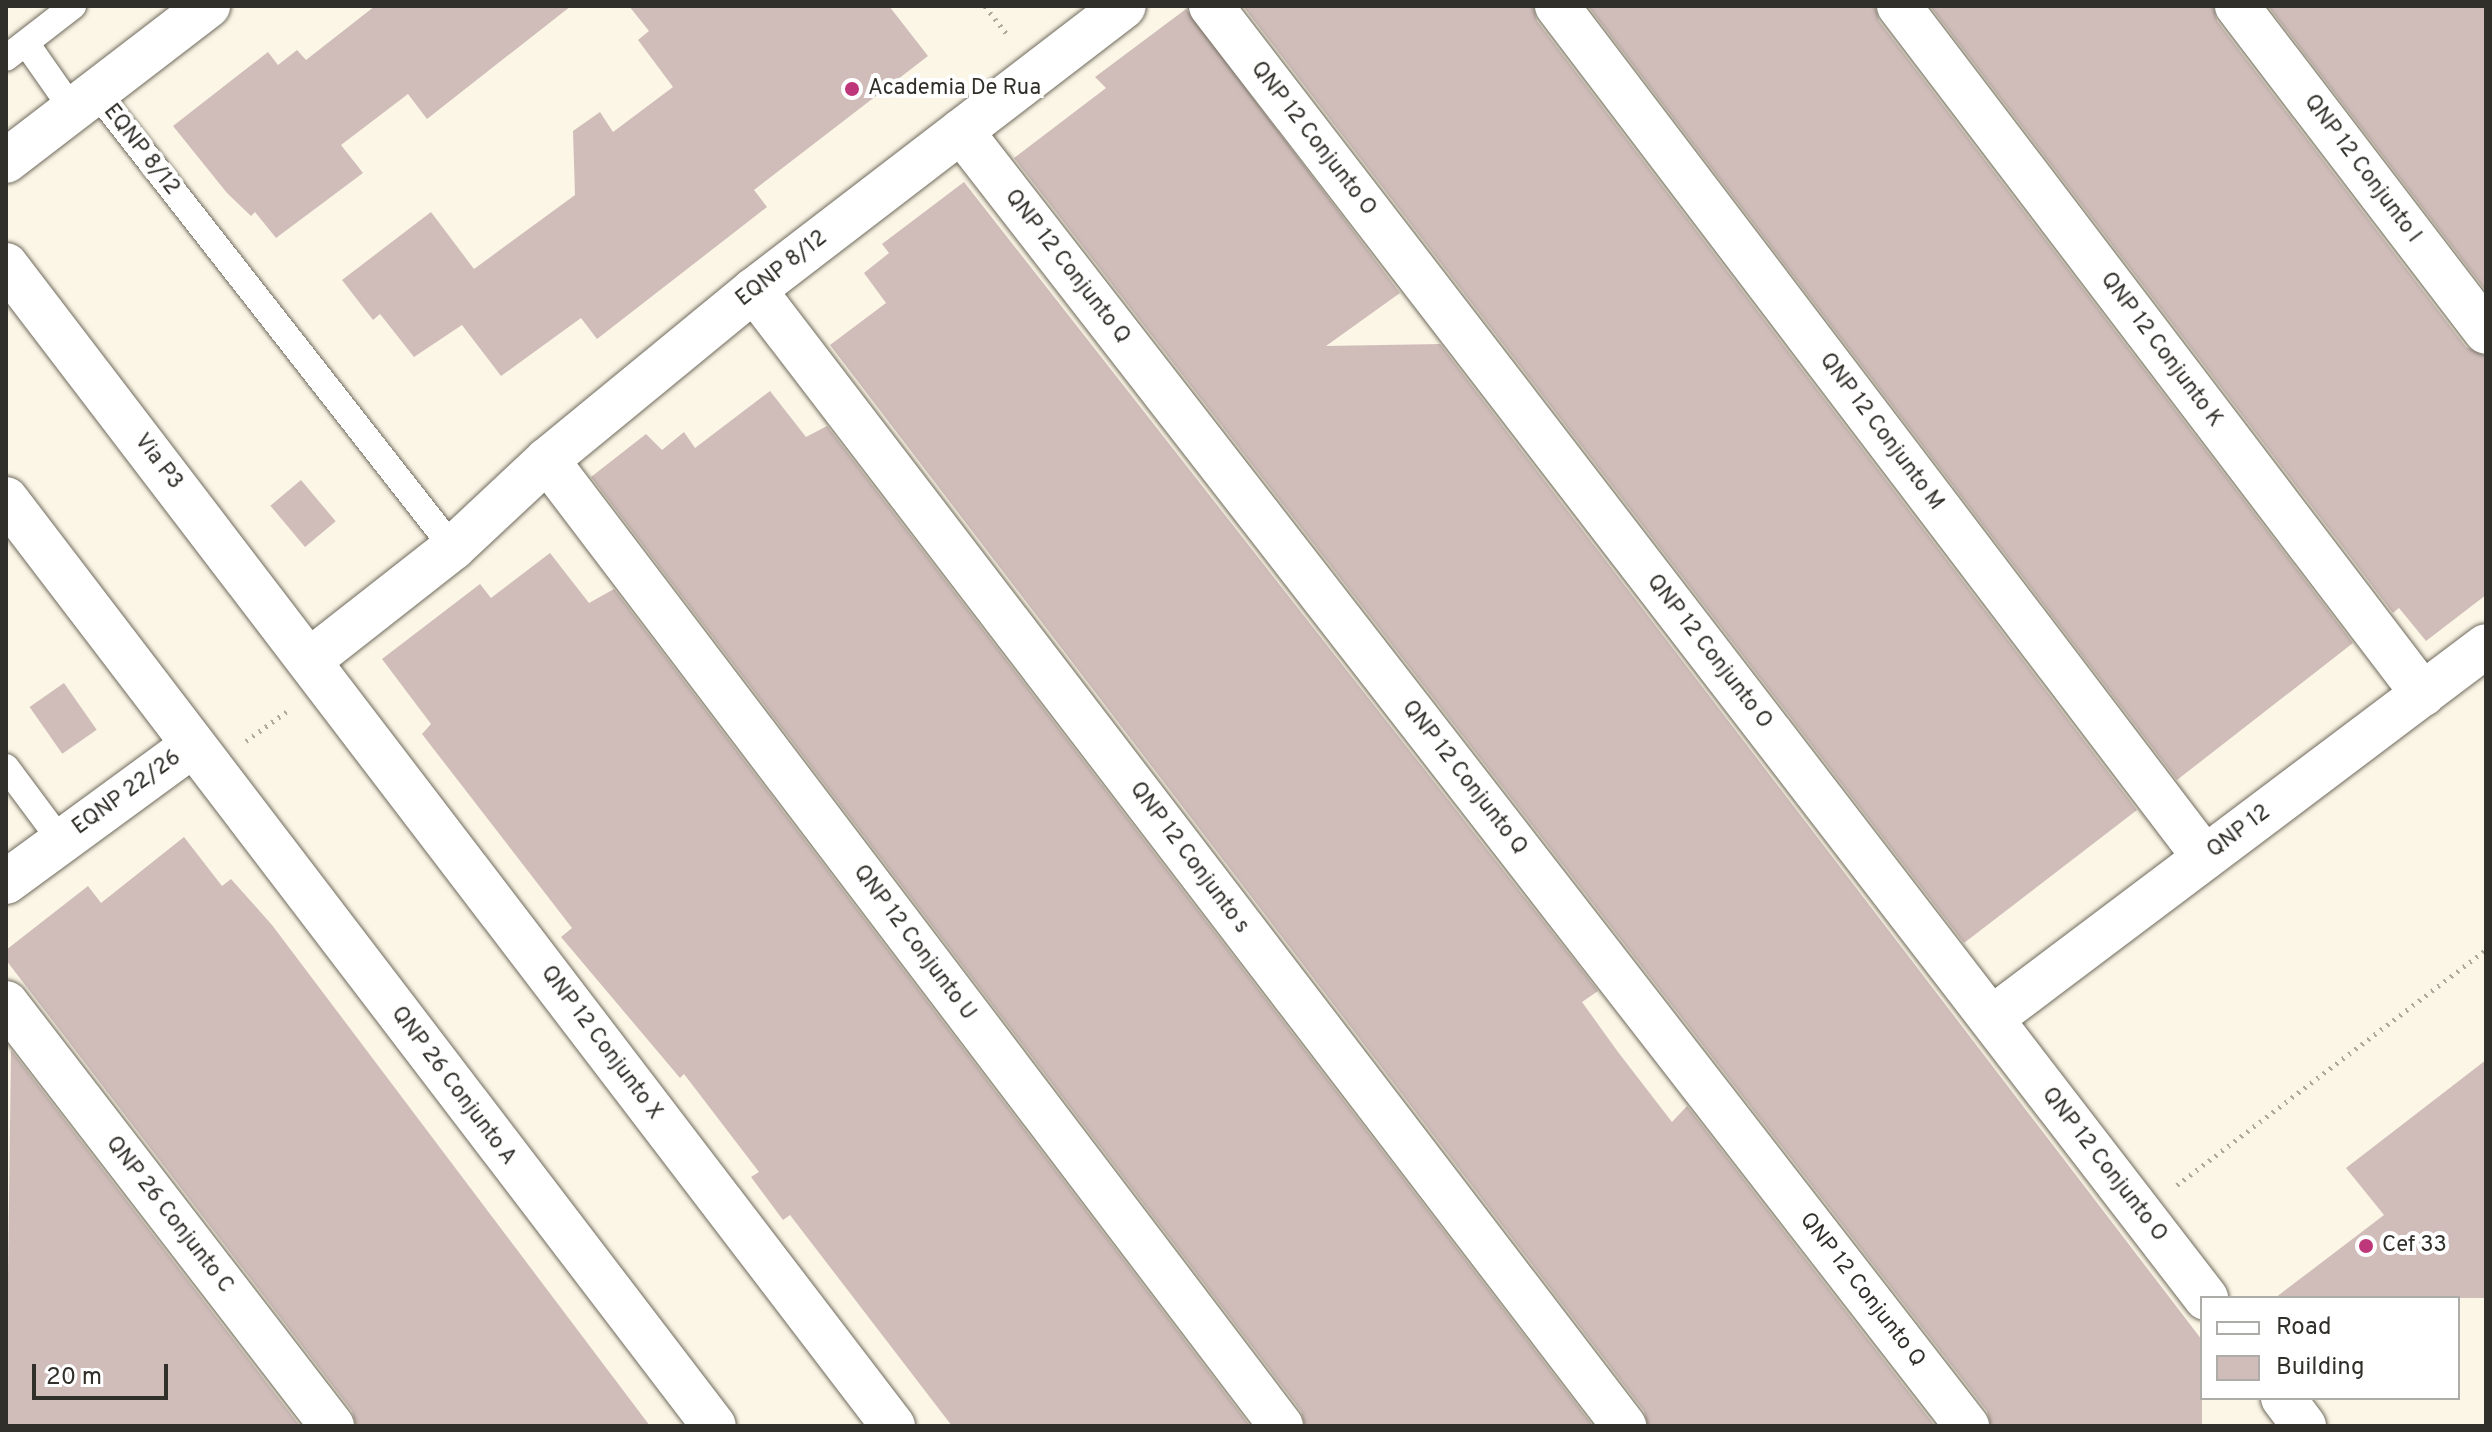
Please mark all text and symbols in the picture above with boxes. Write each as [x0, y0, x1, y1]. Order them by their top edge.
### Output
street label: QNP 12 Conjunto O [1245, 57, 1381, 221]
place label: Academia De Rua [868, 76, 1041, 102]
marker: Academia De Rua [843, 80, 861, 98]
street label: QNP 12 Conjunto I [2298, 90, 2426, 248]
street label: EQNP 8/12 [97, 99, 185, 201]
street label: QNP 12 Conjunto Q [999, 185, 1135, 349]
street label: EQNP 8/12 [731, 225, 833, 313]
street label: QNP 12 Conjunto K [2094, 267, 2228, 433]
street label: QNP 12 Conjunto M [1813, 348, 1949, 516]
street label: Via P3 [128, 429, 188, 495]
street label: QNP 12 Conjunto O [1641, 570, 1777, 734]
street label: QNP 12 Conjunto Q [1396, 696, 1532, 860]
street label: EQNP 22/26 [68, 745, 186, 841]
street label: QNP 12 Conjunto s [1123, 777, 1255, 939]
street label: QNP 12 [2202, 800, 2276, 864]
street label: QNP 12 Conjunto U [847, 860, 981, 1026]
street label: QNP 12 Conjunto X [535, 961, 667, 1125]
street label: QNP 26 Conjunto A [385, 1001, 521, 1171]
street label: QNP 12 Conjunto O [2036, 1083, 2172, 1247]
street label: QNP 26 Conjunto C [100, 1131, 238, 1299]
street label: QNP 12 Conjunto Q [1794, 1208, 1930, 1372]
place label: Cef 33 [2382, 1233, 2447, 1259]
marker: Cef 33 [2357, 1237, 2375, 1255]
legend [2200, 1296, 2460, 1400]
text: Road [2276, 1313, 2332, 1343]
scale bar [36, 1348, 172, 1398]
text: Building [2276, 1353, 2365, 1383]
text: 20 m [46, 1363, 102, 1393]

